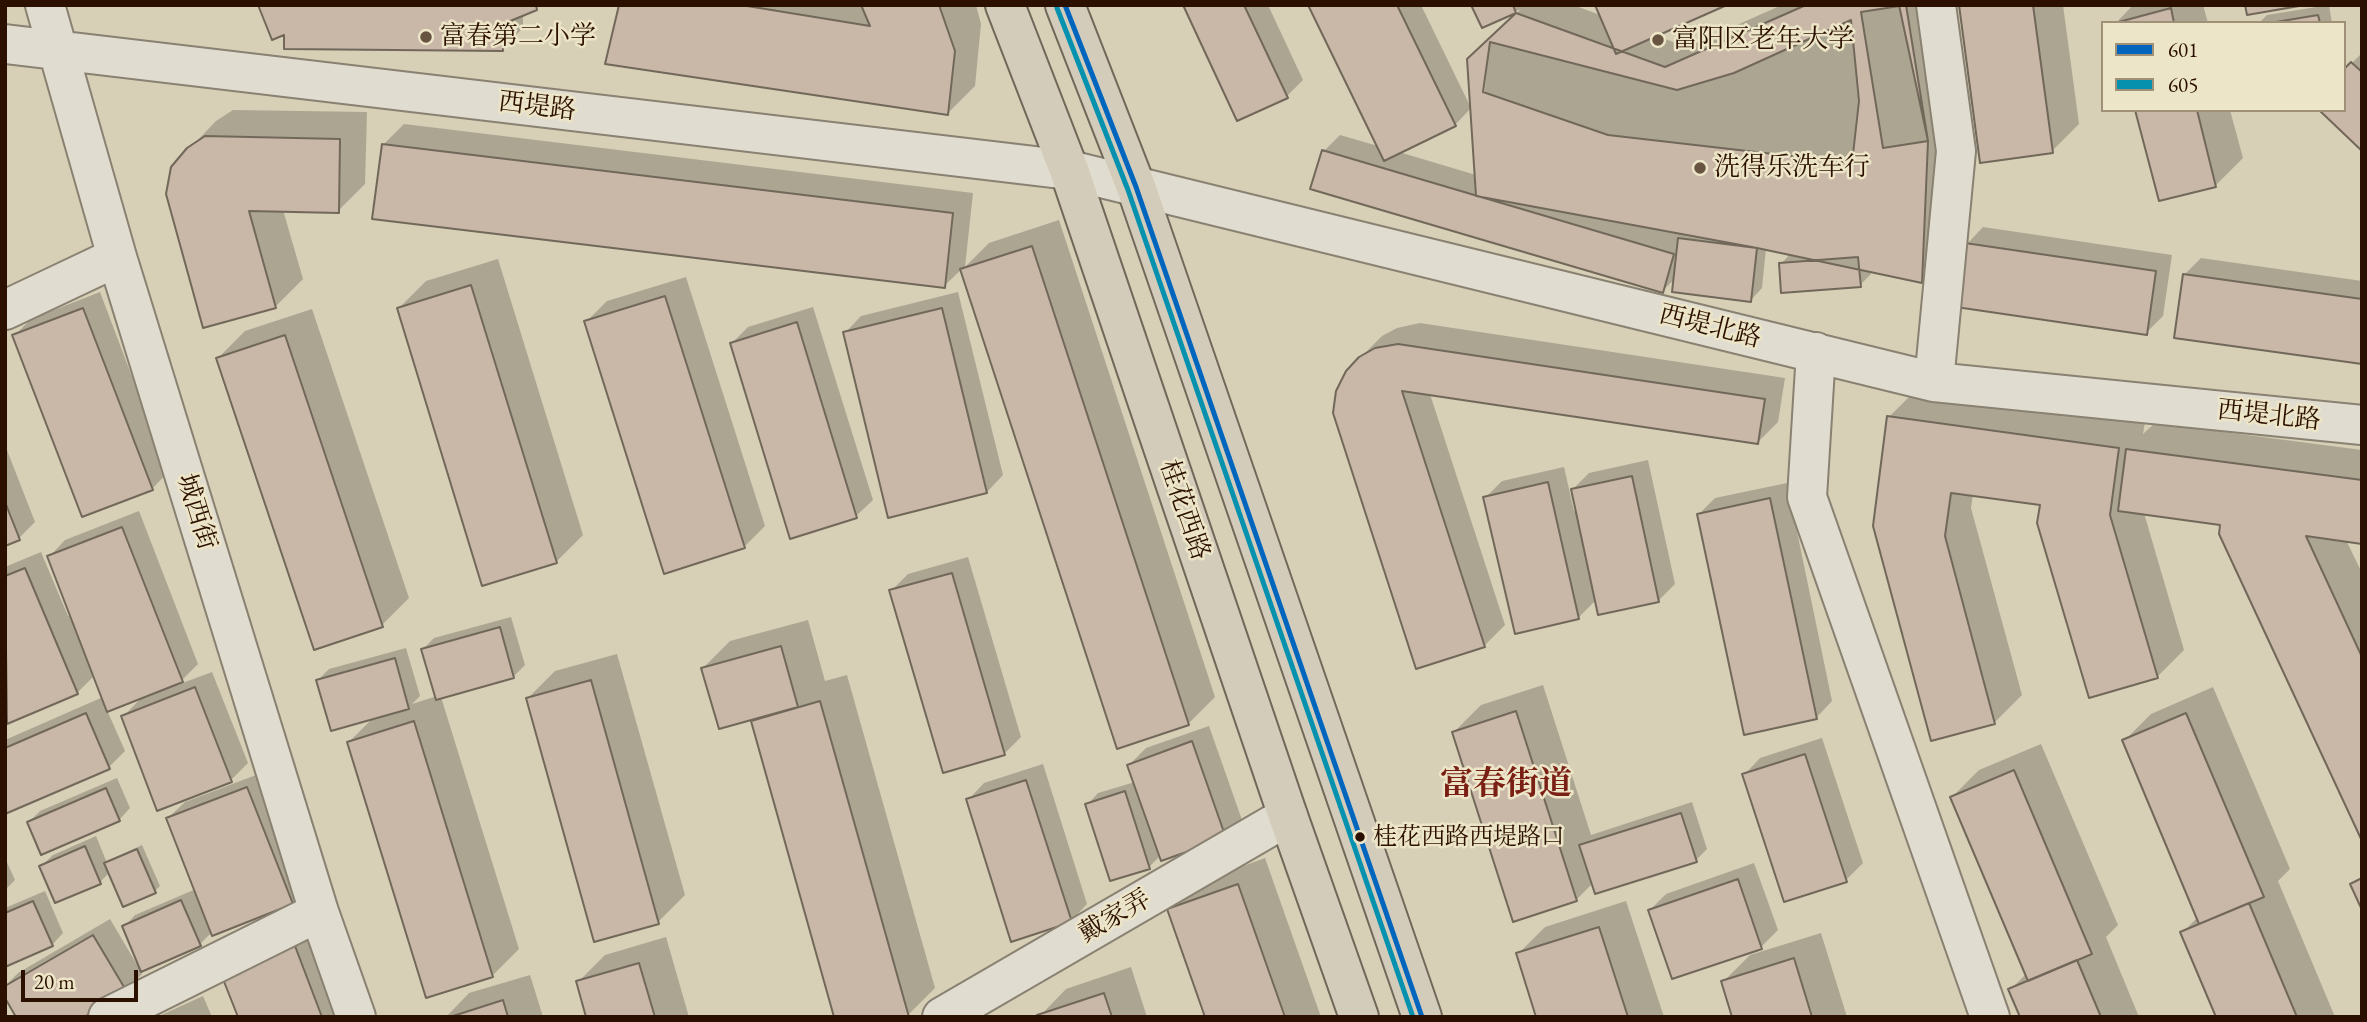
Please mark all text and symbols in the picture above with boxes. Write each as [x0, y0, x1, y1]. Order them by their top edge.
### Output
place label: 富春第二小学 [440, 21, 596, 53]
legend [2101, 21, 2346, 112]
place label: 富阳区老年大学 [1672, 24, 1854, 56]
marker: 富春第二小学 [418, 29, 434, 45]
marker: 富阳区老年大学 [1650, 32, 1666, 48]
text: 601 [2168, 36, 2198, 63]
text: 605 [2168, 71, 2198, 98]
street label: 西堤路 [496, 87, 578, 127]
place label: 洗得乐洗车行 [1714, 152, 1870, 184]
marker: 洗得乐洗车行 [1692, 160, 1708, 176]
street label: 西堤北路 [1656, 299, 1764, 355]
street label: 西堤北路 [2216, 395, 2322, 437]
street label: 桂花西路 [1152, 456, 1216, 564]
street label: 城西街 [170, 470, 222, 554]
district label: 富春街道 [1440, 765, 1572, 805]
place label: 桂花西路西堤路口 [1373, 823, 1565, 851]
marker: 桂花西路西堤路口 [1353, 830, 1367, 844]
street label: 戴家弄 [1073, 884, 1157, 950]
scale bar [24, 956, 142, 1000]
text: 20 m [34, 968, 75, 995]

